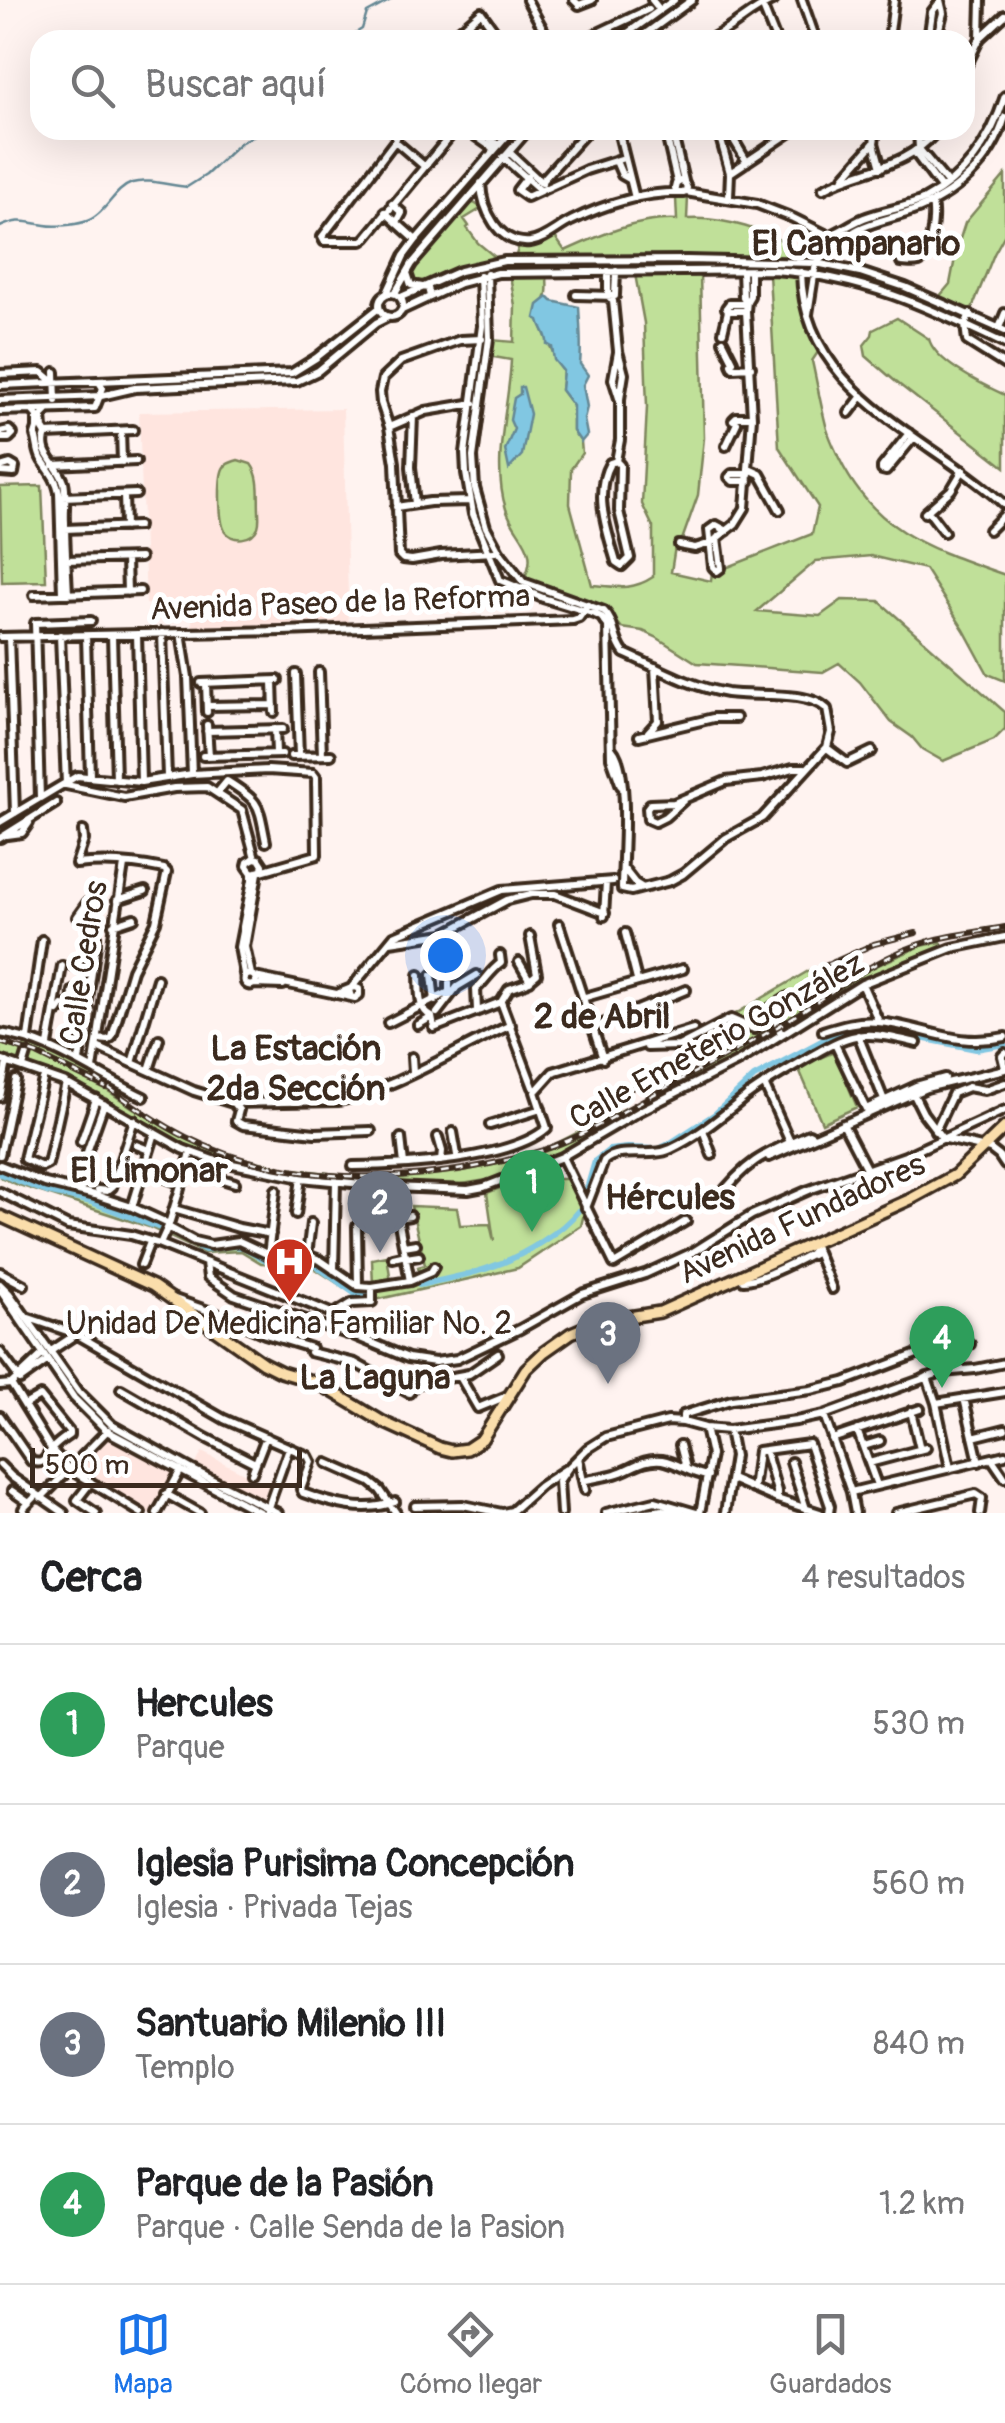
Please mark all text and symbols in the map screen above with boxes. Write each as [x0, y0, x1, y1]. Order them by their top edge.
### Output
search box [30, 30, 975, 140]
icon: search [65, 58, 120, 113]
text: Buscar aquí [145, 61, 327, 109]
district label: El Campanario [752, 222, 960, 266]
street label: Avenida Paseo de la Reforma [149, 576, 531, 630]
street label: Calle Cedros [51, 878, 117, 1048]
your location [420, 930, 471, 981]
street label: Calle Emeterio González [562, 943, 872, 1139]
district label: 2 de Abril [534, 995, 670, 1039]
district label: La Estación 2da Sección [207, 1027, 386, 1111]
street label: Avenida Fundadores [673, 1144, 931, 1294]
district label: El Limonar [70, 1149, 228, 1193]
pin: 1 [500, 1150, 564, 1232]
pin: 2 [348, 1170, 412, 1253]
district label: Hércules [605, 1176, 735, 1220]
hospital icon: Unidad De Medicina Familiar No. 2 [263, 1236, 315, 1304]
pin: 3 [576, 1302, 640, 1384]
place label: Unidad De Medicina Familiar No. 2 [66, 1304, 512, 1344]
pin: 4 [910, 1306, 974, 1388]
district label: La Laguna [300, 1356, 450, 1400]
scale bar [30, 1443, 302, 1488]
text: 500 m [45, 1448, 129, 1483]
text: Cerca [40, 1552, 142, 1604]
text: 4 resultados [801, 1558, 965, 1598]
text: Hercules [135, 1680, 273, 1728]
text: 1 [66, 1704, 79, 1744]
text: 530 m [873, 1704, 965, 1744]
text: Parque [135, 1728, 225, 1768]
text: Iglesia Purisima Concepción [135, 1840, 575, 1888]
text: 2 [64, 1864, 81, 1904]
text: 560 m [872, 1864, 965, 1904]
text: Iglesia · Privada Tejas [135, 1888, 413, 1928]
text: Santuario Milenio III [135, 2000, 446, 2048]
text: 3 [64, 2024, 81, 2064]
text: 840 m [873, 2024, 965, 2064]
text: Templo [135, 2048, 235, 2088]
text: Parque de la Pasión [135, 2160, 434, 2208]
text: 4 [63, 2184, 82, 2224]
text: 1.2 km [879, 2184, 965, 2224]
text: Parque · Calle Senda de la Pasion [135, 2208, 565, 2248]
tab: Mapa [113, 2307, 173, 2402]
tab: Cómo llegar [400, 2307, 542, 2402]
tab: Guardados [769, 2307, 892, 2402]

